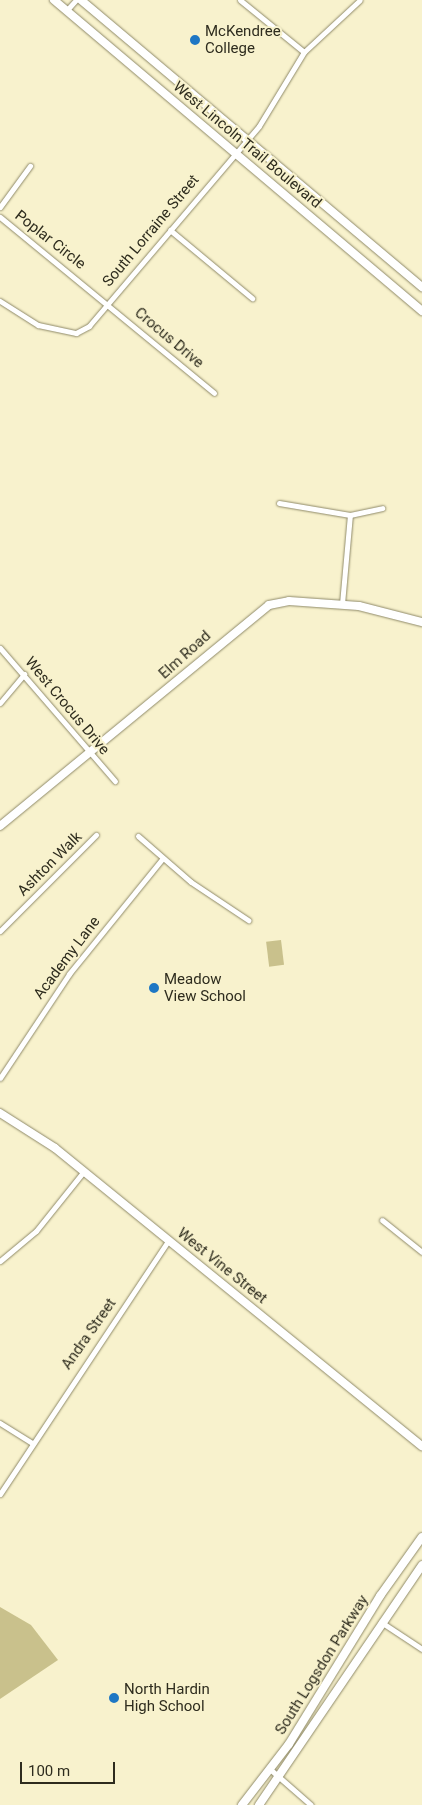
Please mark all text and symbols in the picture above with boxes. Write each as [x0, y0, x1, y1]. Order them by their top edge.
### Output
place label: McKendree College [205, 22, 281, 57]
marker: McKendree College [189, 34, 201, 46]
street label: West Lincoln Trail Boulevard [169, 78, 325, 212]
street label: South Lorraine Street [99, 171, 203, 291]
street label: Poplar Circle [11, 207, 89, 273]
street label: Crocus Drive [131, 304, 207, 372]
street label: Elm Road [155, 627, 215, 683]
street label: West Crocus Drive [21, 654, 113, 758]
street label: Ashton Walk [14, 828, 86, 900]
street label: Academy Lane [30, 913, 104, 1003]
place label: Meadow View School [164, 970, 246, 1005]
marker: Meadow View School [148, 982, 160, 994]
street label: West Vine Street [174, 1224, 270, 1308]
street label: Andra Street [58, 1295, 120, 1373]
street label: South Logsdon Parkway [272, 1592, 372, 1738]
place label: North Hardin High School [124, 1680, 210, 1715]
marker: North Hardin High School [108, 1692, 120, 1704]
scale bar [22, 1752, 118, 1784]
text: 100 m [28, 1762, 70, 1780]

